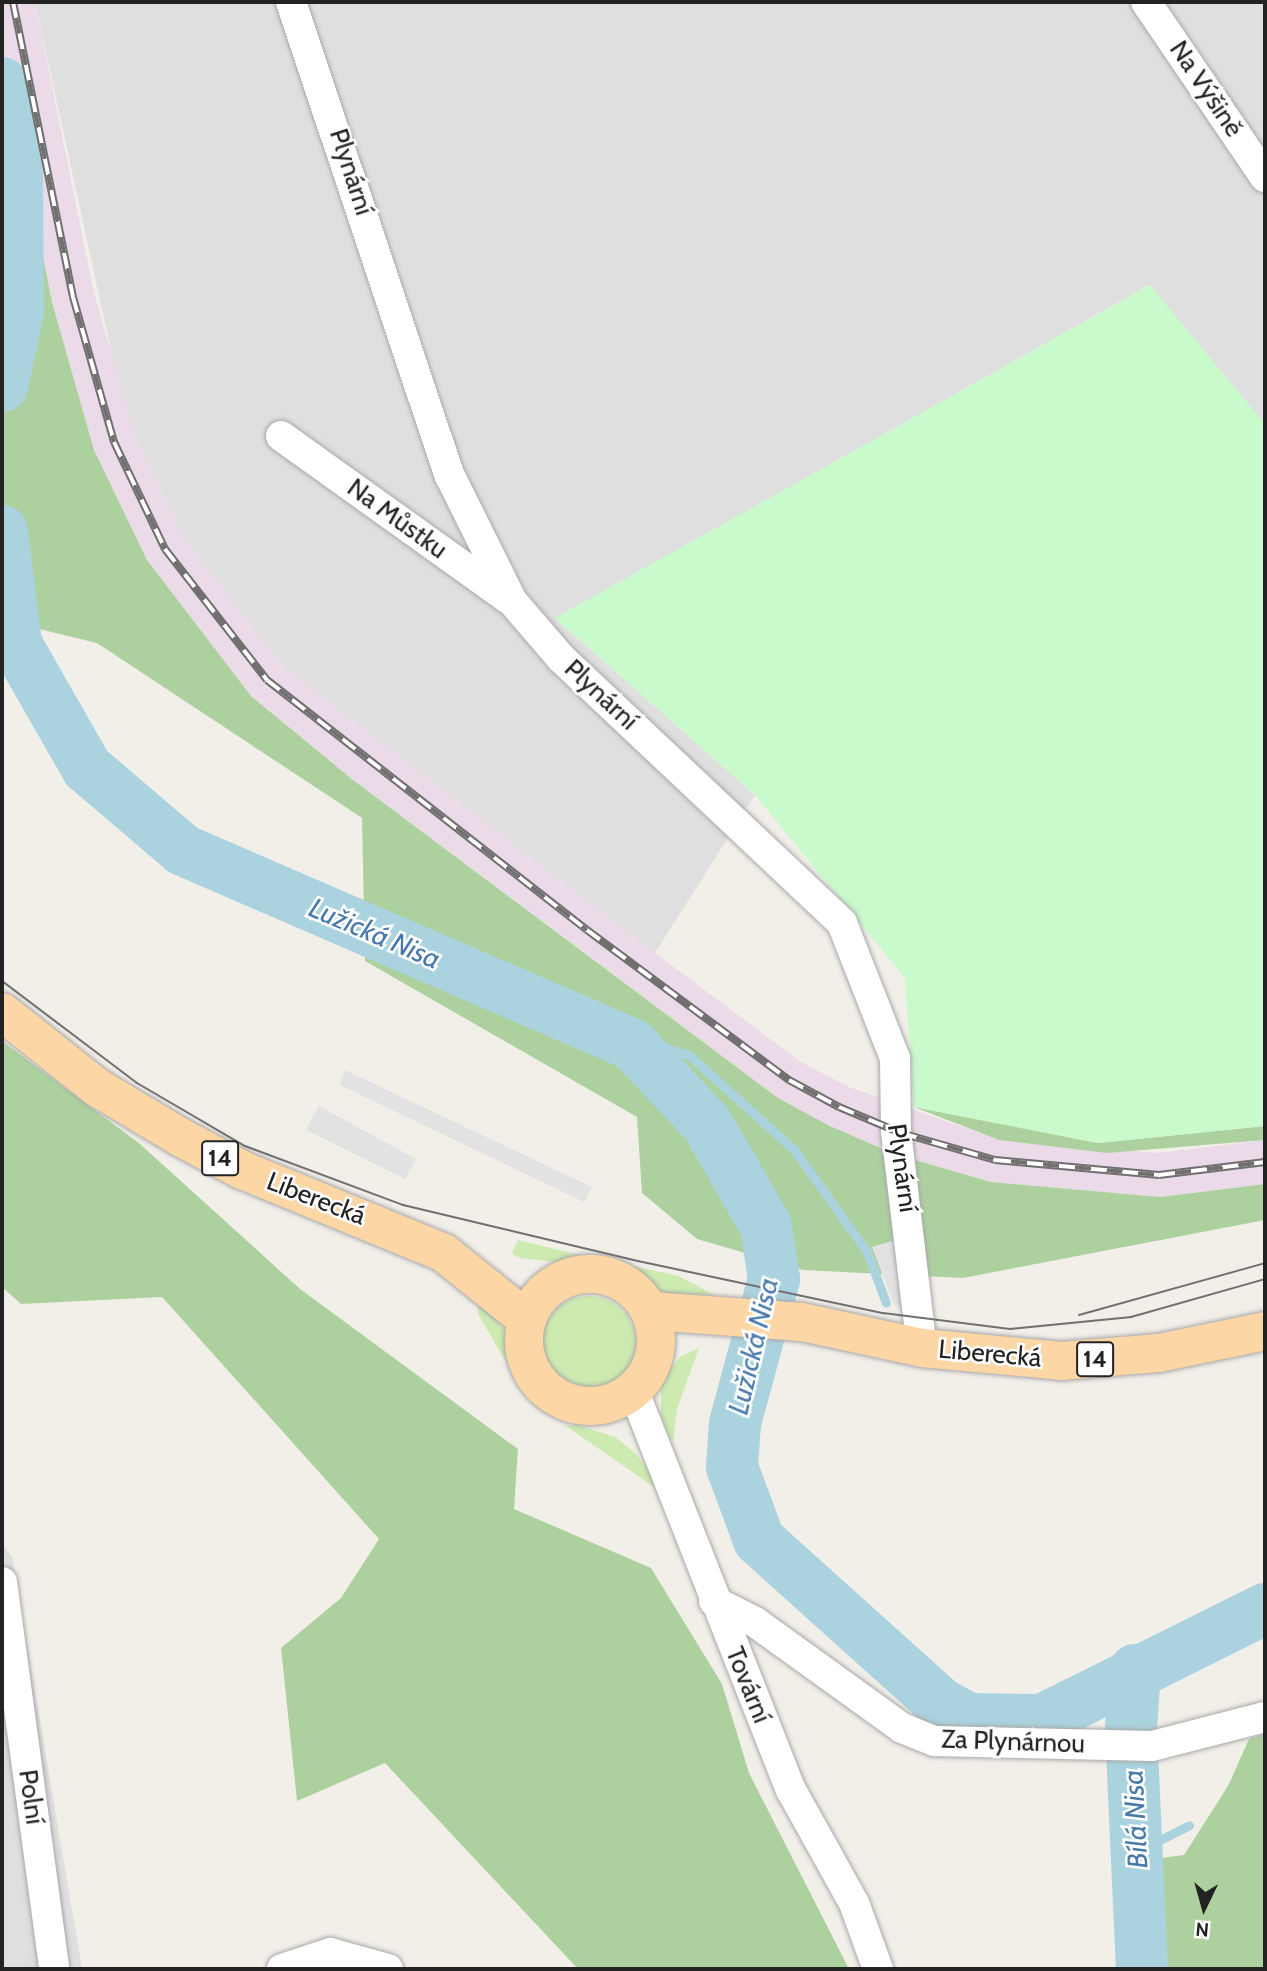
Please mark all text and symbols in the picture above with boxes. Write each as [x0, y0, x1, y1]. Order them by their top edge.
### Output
street label: Na Výšině [1163, 35, 1249, 143]
street label: Plynární [322, 125, 380, 219]
street label: Na Můstku [341, 472, 453, 566]
street label: Plynární [558, 653, 644, 737]
water label: Lužická Nisa [304, 890, 446, 976]
street label: Plynární [880, 1122, 924, 1214]
road number: 14 [201, 1138, 239, 1178]
street label: Liberecká [262, 1166, 370, 1232]
water label: Lužická Nisa [721, 1274, 785, 1418]
street label: Liberecká [937, 1334, 1043, 1374]
road number: 14 [1076, 1338, 1114, 1380]
street label: Tovární [719, 1642, 777, 1728]
street label: Za Plynárnou [941, 1724, 1085, 1760]
street label: Polní [12, 1768, 50, 1826]
water label: Bílá Nisa [1116, 1769, 1154, 1869]
north arrow [1169, 1873, 1239, 1943]
text: N [1194, 1917, 1210, 1941]

